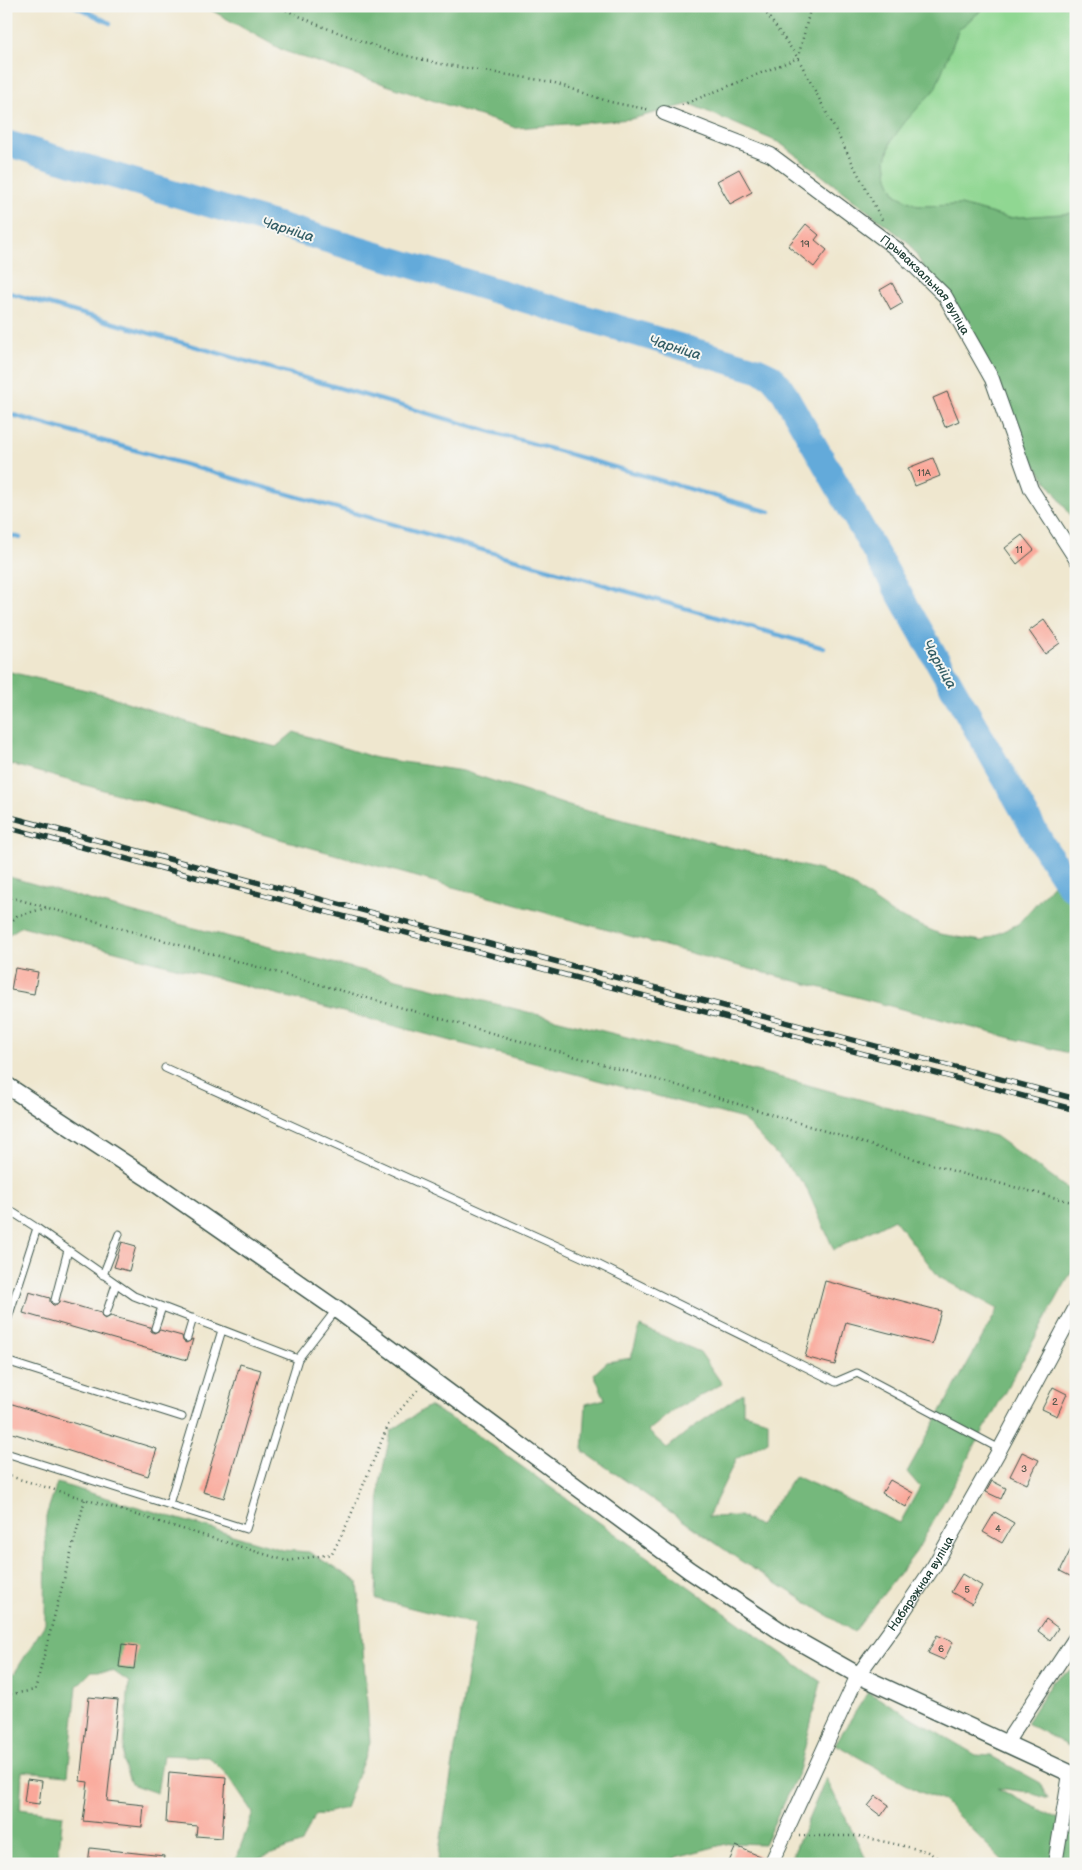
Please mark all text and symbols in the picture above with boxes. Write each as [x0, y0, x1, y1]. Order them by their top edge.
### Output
water label: Чарніца [260, 214, 316, 245]
street label: Прывакзальная вуліца [877, 232, 972, 338]
house number: 19 [800, 238, 810, 250]
water label: Чарніца [647, 332, 703, 363]
house number: 11А [917, 467, 932, 479]
house number: 11 [1015, 544, 1023, 556]
water label: Чарніца [919, 637, 960, 692]
house number: 2 [1052, 1396, 1058, 1408]
house number: 3 [1021, 1463, 1027, 1475]
house number: 4 [995, 1523, 1001, 1535]
street label: Набярэжная вуліца [885, 1534, 957, 1634]
house number: 5 [964, 1584, 970, 1596]
house number: 6 [938, 1643, 944, 1655]

